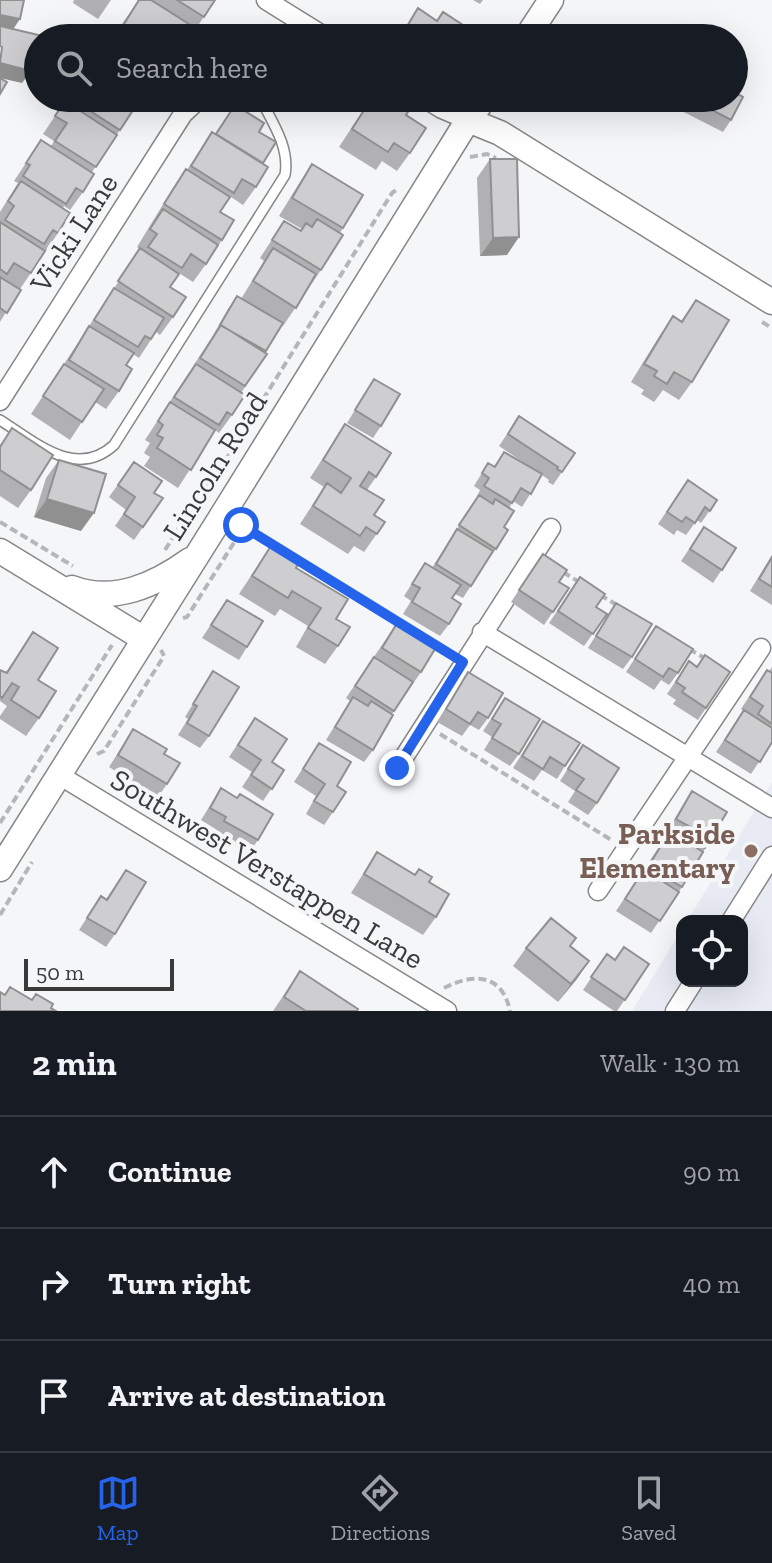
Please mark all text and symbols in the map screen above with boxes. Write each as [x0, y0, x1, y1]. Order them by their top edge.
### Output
search box [24, 24, 748, 112]
icon: search [52, 46, 96, 90]
text: Search here [116, 50, 268, 86]
street label: Vicki Lane [22, 167, 126, 300]
street label: Lincoln Road [155, 385, 275, 547]
route start [223, 507, 259, 543]
route end [379, 750, 415, 786]
street label: Southwest Verstappen Lane [104, 761, 430, 977]
place label: Parkside Elementary [579, 816, 735, 886]
marker: Parkside Elementary [742, 842, 760, 860]
map controls [676, 915, 748, 987]
button: locate [676, 915, 748, 987]
scale bar [24, 955, 174, 991]
text: 50 m [36, 959, 84, 986]
text: 2 min [32, 1043, 117, 1084]
text: Walk · 130 m [600, 1047, 740, 1079]
icon: ahead [32, 1150, 76, 1194]
text: Continue [108, 1154, 232, 1190]
text: 90 m [683, 1156, 740, 1188]
icon: right [32, 1262, 76, 1306]
text: Turn right [108, 1266, 250, 1302]
text: 40 m [683, 1268, 740, 1300]
icon: arrive [32, 1374, 76, 1418]
text: Arrive at destination [108, 1378, 385, 1414]
tab: Map [96, 1471, 140, 1546]
tab: Directions [331, 1471, 430, 1546]
tab: Saved [621, 1471, 676, 1546]

